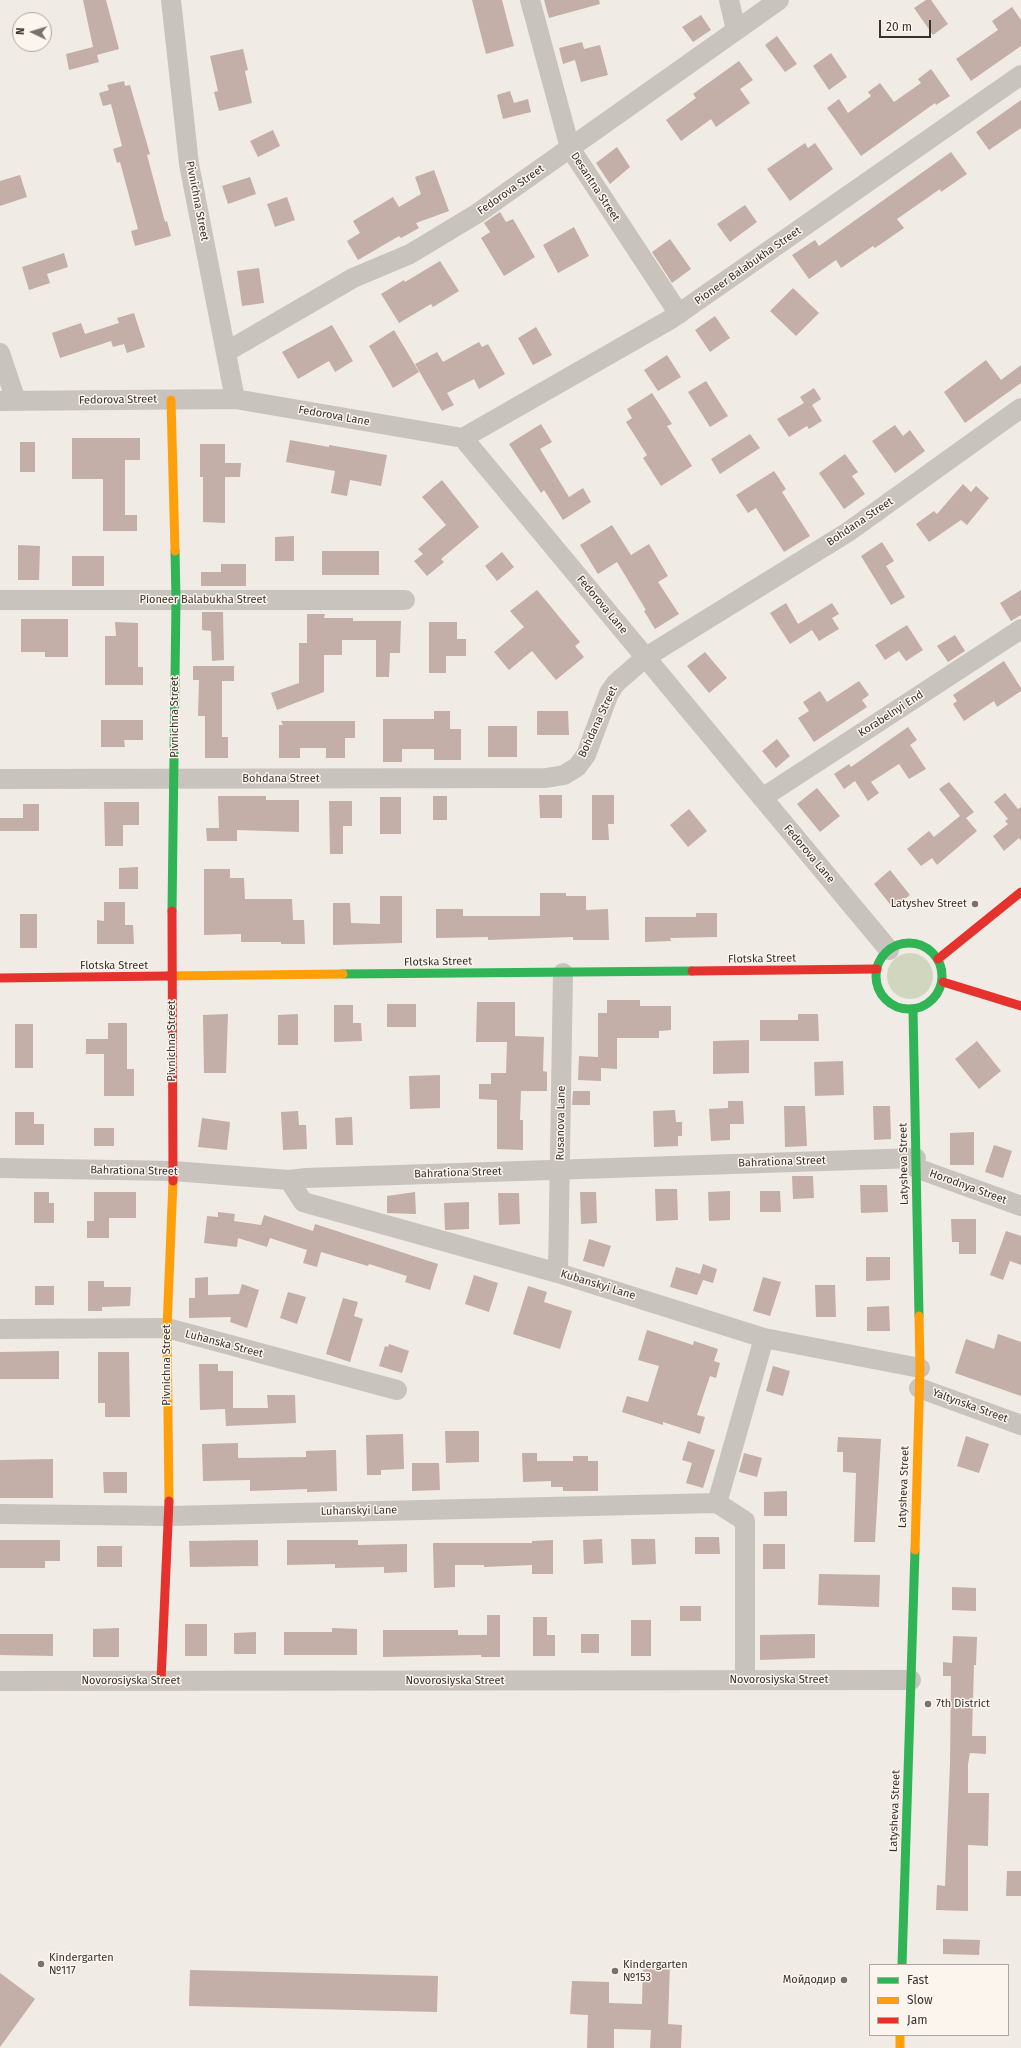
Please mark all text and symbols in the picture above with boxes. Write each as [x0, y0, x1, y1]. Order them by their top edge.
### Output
north arrow [12, 12, 52, 52]
scale bar [881, 12, 933, 38]
text: 20 m [886, 20, 912, 34]
text: N [14, 27, 27, 35]
street label: Desantna Street [568, 150, 622, 224]
street label: Pivnichna Street [183, 160, 211, 242]
street label: Fedorova Street [475, 162, 547, 218]
street label: Pioneer Balabukha Street [692, 224, 804, 308]
street label: Fedorova Street [79, 393, 157, 407]
street label: Fedorova Lane [297, 403, 371, 429]
street label: Bohdana Street [824, 495, 896, 549]
street label: Fedorova Lane [574, 573, 630, 637]
street label: Pioneer Balabukha Street [140, 593, 266, 607]
street label: Pivnichna Street [168, 676, 182, 758]
street label: Bohdana Street [576, 684, 620, 760]
street label: Korabelnyi End [856, 688, 926, 740]
street label: Bohdana Street [242, 772, 320, 786]
street label: Fedorova Lane [781, 822, 837, 886]
place label: Latyshev Street [891, 897, 967, 911]
marker: Latyshev Street [970, 899, 980, 909]
street label: Flotska Street [728, 952, 796, 966]
street label: Flotska Street [404, 955, 472, 969]
street label: Flotska Street [80, 959, 148, 973]
street label: Pivnichna Street [165, 1000, 179, 1082]
street label: Rusanova Lane [554, 1085, 568, 1161]
street label: Latysheva Street [897, 1123, 911, 1205]
street label: Bahrationa Street [738, 1154, 826, 1170]
street label: Bahrationa Street [90, 1164, 178, 1178]
street label: Bahrationa Street [414, 1165, 502, 1181]
street label: Horodnya Street [928, 1167, 1008, 1207]
street label: Kubanskyi Lane [559, 1267, 637, 1303]
street label: Pivnichna Street [160, 1324, 174, 1406]
street label: Luhanska Street [184, 1327, 264, 1361]
street label: Yaltynska Street [930, 1386, 1010, 1426]
street label: Latysheva Street [896, 1446, 912, 1528]
street label: Luhanskyi Lane [321, 1504, 397, 1518]
street label: Novorosiyska Street [730, 1673, 828, 1687]
street label: Novorosiyska Street [82, 1674, 180, 1688]
street label: Novorosiyska Street [406, 1674, 504, 1688]
place label: 7th District [936, 1697, 990, 1711]
marker: 7th District [923, 1699, 933, 1709]
street label: Latysheva Street [887, 1770, 903, 1852]
place label: Kindergarten №117 [49, 1951, 114, 1977]
place label: Kindergarten №153 [623, 1958, 688, 1984]
marker: Kindergarten №117 [36, 1959, 46, 1969]
legend [869, 1964, 1009, 2036]
marker: Kindergarten №153 [610, 1966, 620, 1976]
place label: Мойдодир [783, 1973, 836, 1987]
text: Fast [907, 1973, 929, 1987]
marker: Мойдодир [839, 1975, 849, 1985]
text: Slow [907, 1993, 933, 2007]
text: Jam [907, 2013, 927, 2027]

